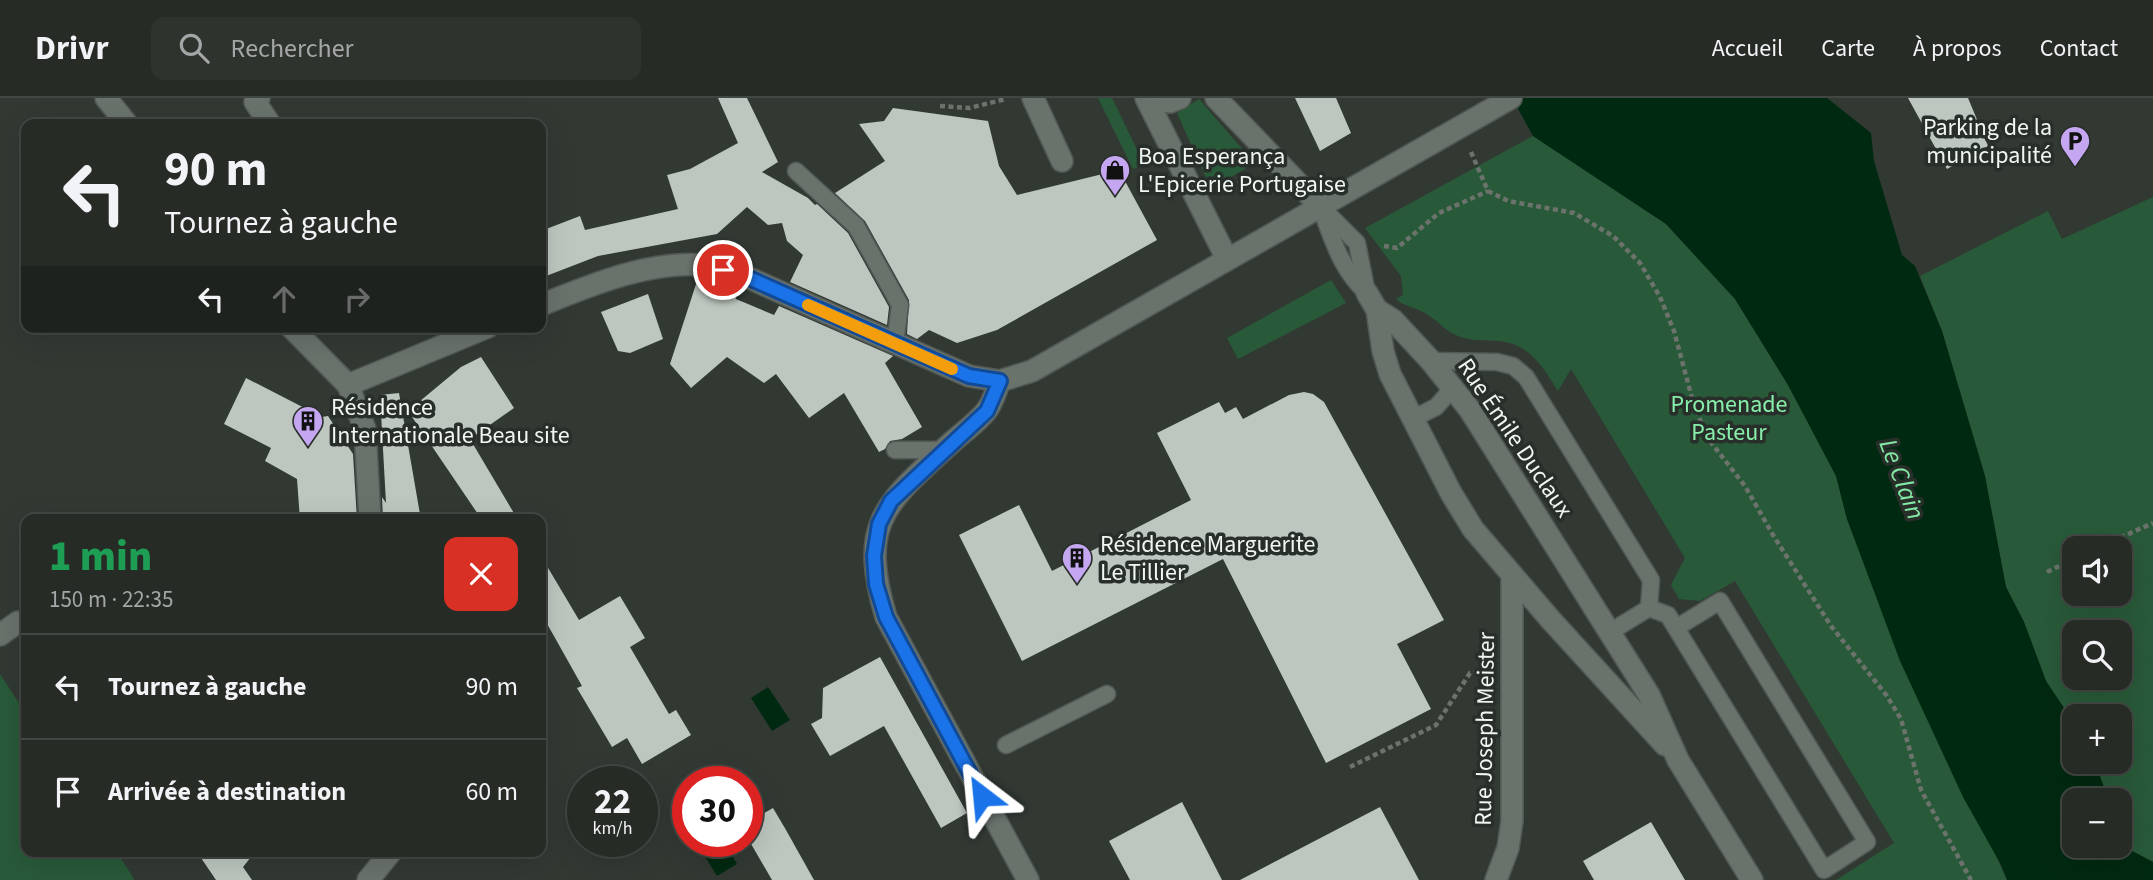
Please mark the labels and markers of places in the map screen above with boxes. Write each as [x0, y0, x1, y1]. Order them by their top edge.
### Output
place label: Parking de la municipalité [1923, 110, 2052, 173]
parking icon: Parking de la municipalité [2058, 124, 2092, 168]
place label: Boa Esperança L'Epicerie Portugaise [1138, 139, 1346, 202]
shop icon: Boa Esperança L'Epicerie Portugaise [1098, 153, 1132, 197]
pin [693, 240, 753, 300]
place label: Résidence Internationale Beau site [331, 390, 570, 453]
building icon: Résidence Internationale Beau site [291, 404, 325, 448]
place label: Résidence Marguerite Le Tillier [1100, 527, 1315, 590]
building icon: Résidence Marguerite Le Tillier [1060, 541, 1094, 585]

